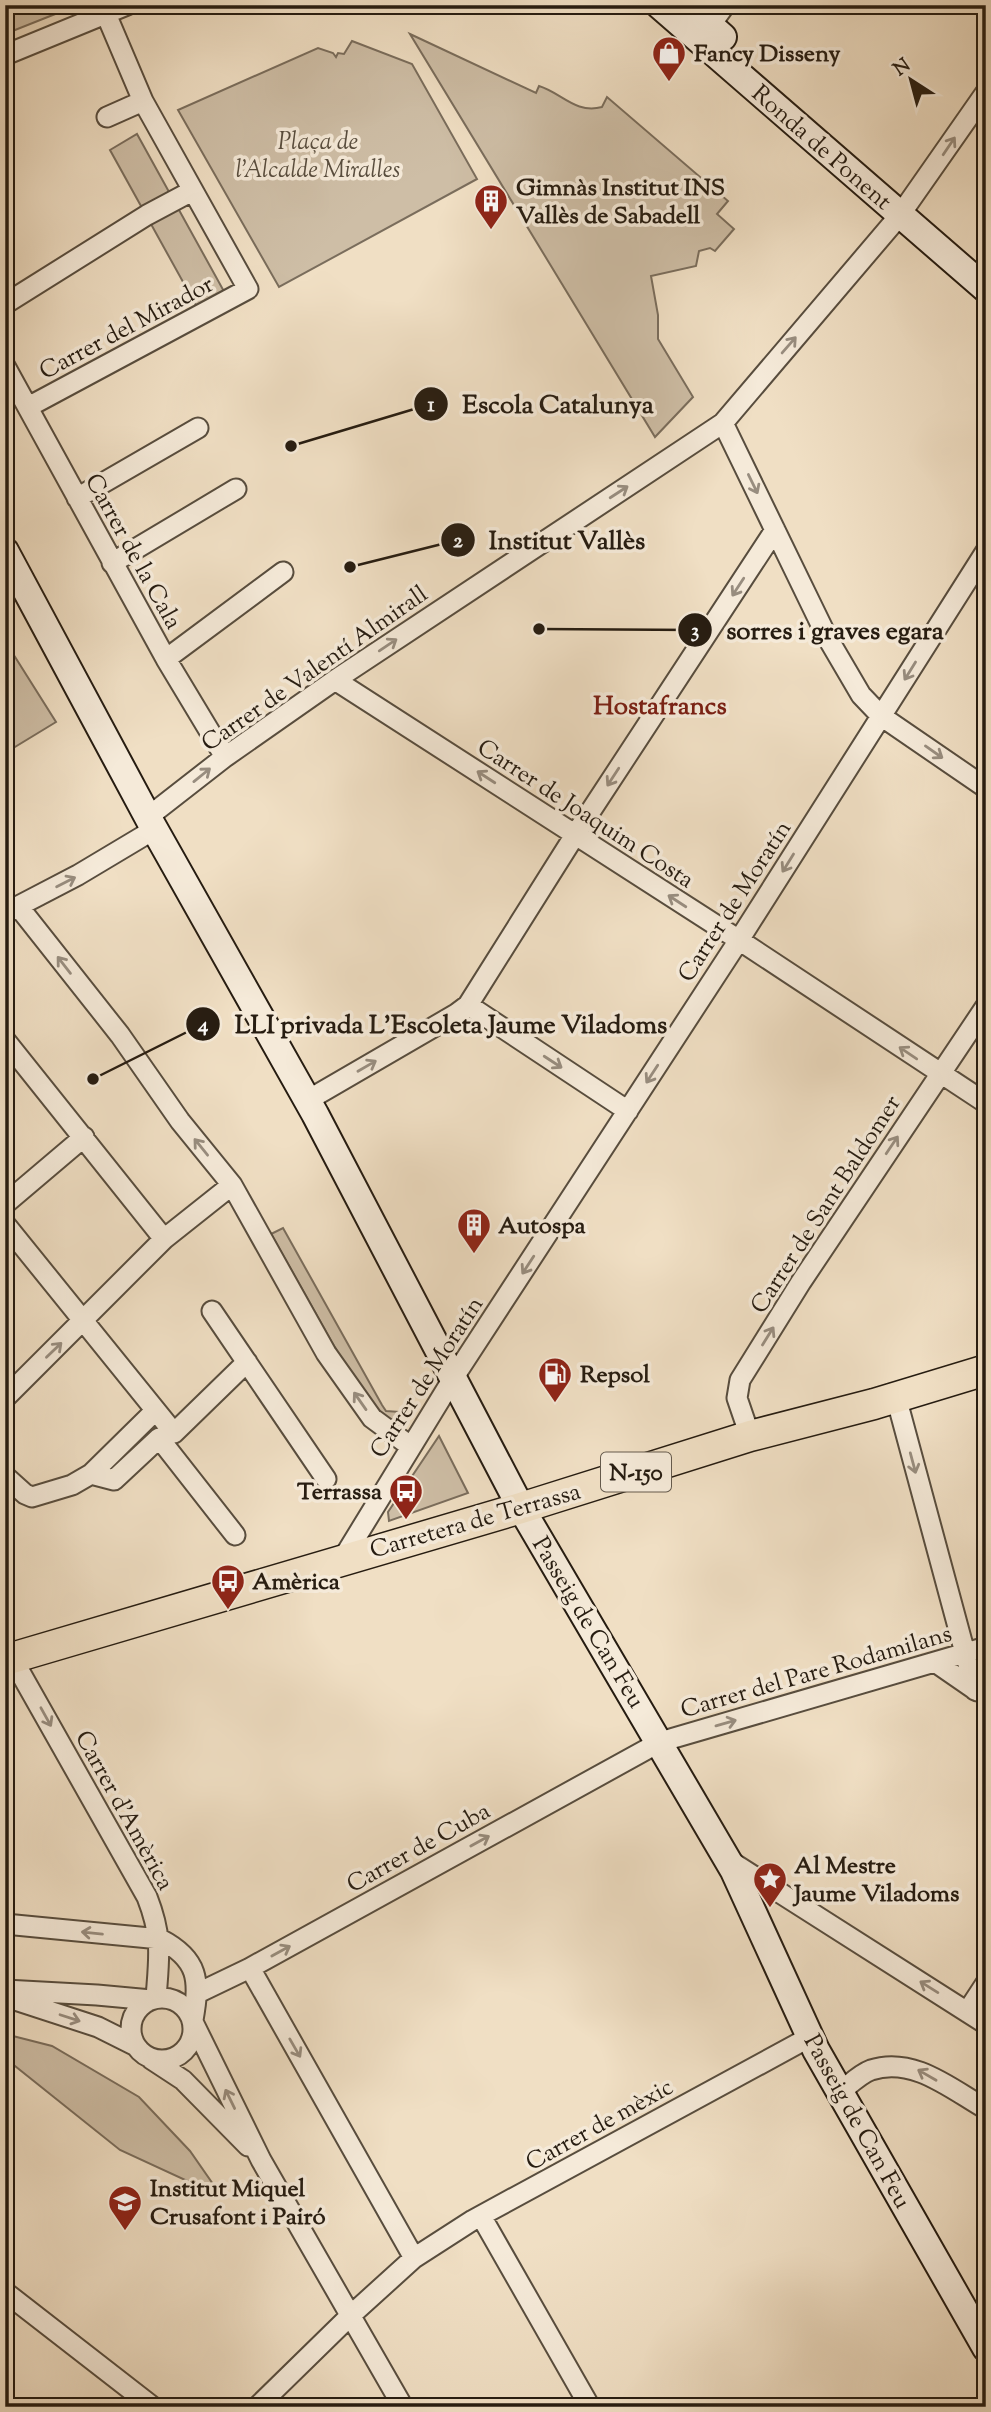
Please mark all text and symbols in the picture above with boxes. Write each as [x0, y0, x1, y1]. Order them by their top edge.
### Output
shop icon: Fancy Disseny [650, 34, 688, 83]
place label: Fancy Disseny [694, 38, 841, 72]
north arrow [876, 46, 946, 116]
text: N [888, 53, 917, 84]
street label: Ronda de Ponent [743, 78, 898, 219]
park label: Plaça de l'Alcalde Miralles [236, 126, 400, 188]
one-way arrow [942, 137, 956, 157]
place label: Gimnàs Institut INS Vallès de Sabadell [516, 172, 725, 234]
building icon: Gimnàs Institut INS Vallès de Sabadell [472, 182, 510, 231]
street label: Carrer del Mirador [34, 268, 220, 389]
one-way arrow [781, 336, 797, 354]
callout: Escola Catalunya [413, 380, 668, 427]
text: Escola Catalunya [462, 388, 654, 425]
text: 1 [427, 391, 435, 421]
street label: Carrer de la Cala [75, 468, 189, 636]
one-way arrow [747, 473, 760, 494]
one-way arrow [609, 485, 628, 499]
callout: Institut Vallès [440, 516, 660, 563]
text: Institut Vallès [489, 524, 645, 561]
text: 2 [453, 527, 463, 557]
one-way arrow [730, 577, 744, 597]
street label: Carrer de Valentí Almirall [195, 578, 436, 761]
callout: sorres i graves egara [677, 606, 958, 653]
text: sorres i graves egara [726, 614, 944, 651]
text: 3 [691, 617, 699, 647]
one-way arrow [378, 638, 397, 652]
one-way arrow [902, 660, 916, 680]
district label: Hostafrancs [593, 689, 727, 726]
street label: Carrer de Joaquim Costa [470, 732, 700, 898]
one-way arrow [923, 745, 943, 759]
one-way arrow [606, 767, 620, 787]
one-way arrow [192, 768, 211, 783]
one-way arrow [477, 770, 496, 785]
street label: Carrer de Moratín [671, 815, 801, 990]
one-way arrow [781, 852, 795, 872]
one-way arrow [55, 874, 76, 888]
one-way arrow [668, 893, 687, 908]
one-way arrow [57, 956, 72, 974]
callout: LLI privada L'Escoleta Jaume Viladoms [186, 1001, 681, 1048]
text: LLI privada L'Escoleta Jaume Viladoms [235, 1008, 667, 1045]
text: 4 [197, 1011, 209, 1041]
one-way arrow [899, 1045, 918, 1060]
one-way arrow [543, 1055, 562, 1069]
one-way arrow [356, 1059, 376, 1073]
one-way arrow [644, 1064, 658, 1084]
street label: Carrer de Sant Baldomer [743, 1089, 910, 1321]
one-way arrow [885, 1136, 899, 1156]
one-way arrow [193, 1138, 209, 1156]
building icon: Autospa [455, 1206, 493, 1255]
place label: Autospa [498, 1210, 587, 1244]
one-way arrow [520, 1255, 535, 1274]
street label: Carrer de Moratín [363, 1291, 493, 1466]
one-way arrow [761, 1327, 775, 1347]
one-way arrow [45, 1342, 62, 1359]
fuel station icon: Repsol [536, 1355, 574, 1404]
place label: Repsol [580, 1359, 650, 1393]
one-way arrow [353, 1392, 367, 1411]
road number: N-150 [601, 1452, 671, 1492]
one-way arrow [908, 1452, 921, 1474]
bus stop icon: Terrassa [387, 1472, 425, 1521]
place label: Terrassa [297, 1476, 383, 1510]
street label: Carretera de Terrassa [366, 1476, 585, 1568]
street label: Passeig de Can Feu [523, 1531, 652, 1715]
bus stop icon: Amèrica [209, 1562, 247, 1611]
place label: Amèrica [252, 1566, 341, 1600]
street label: Carrer del Pare Rodamilans [677, 1618, 956, 1728]
one-way arrow [39, 1707, 53, 1727]
one-way arrow [714, 1716, 736, 1729]
street label: Carrer d'Amèrica [65, 1725, 181, 1897]
street label: Carrer de Cuba [341, 1795, 497, 1902]
one-way arrow [469, 1834, 490, 1847]
place label: Al Mestre Jaume Viladoms [792, 1850, 959, 1912]
place icon: Al Mestre Jaume Viladoms [751, 1860, 789, 1909]
one-way arrow [81, 1926, 104, 1939]
one-way arrow [270, 1943, 290, 1957]
one-way arrow [919, 1980, 939, 1994]
one-way arrow [59, 2013, 81, 2025]
street label: Passeig de Can Feu [794, 2029, 918, 2216]
one-way arrow [289, 2038, 303, 2058]
one-way arrow [917, 2068, 937, 2082]
street label: Carrer de mèxic [520, 2071, 680, 2180]
one-way arrow [223, 2089, 237, 2110]
place label: Institut Miquel Crusafont i Pairó [150, 2173, 326, 2235]
school or university icon: Institut Miquel Crusafont i Pairó [106, 2183, 144, 2232]

